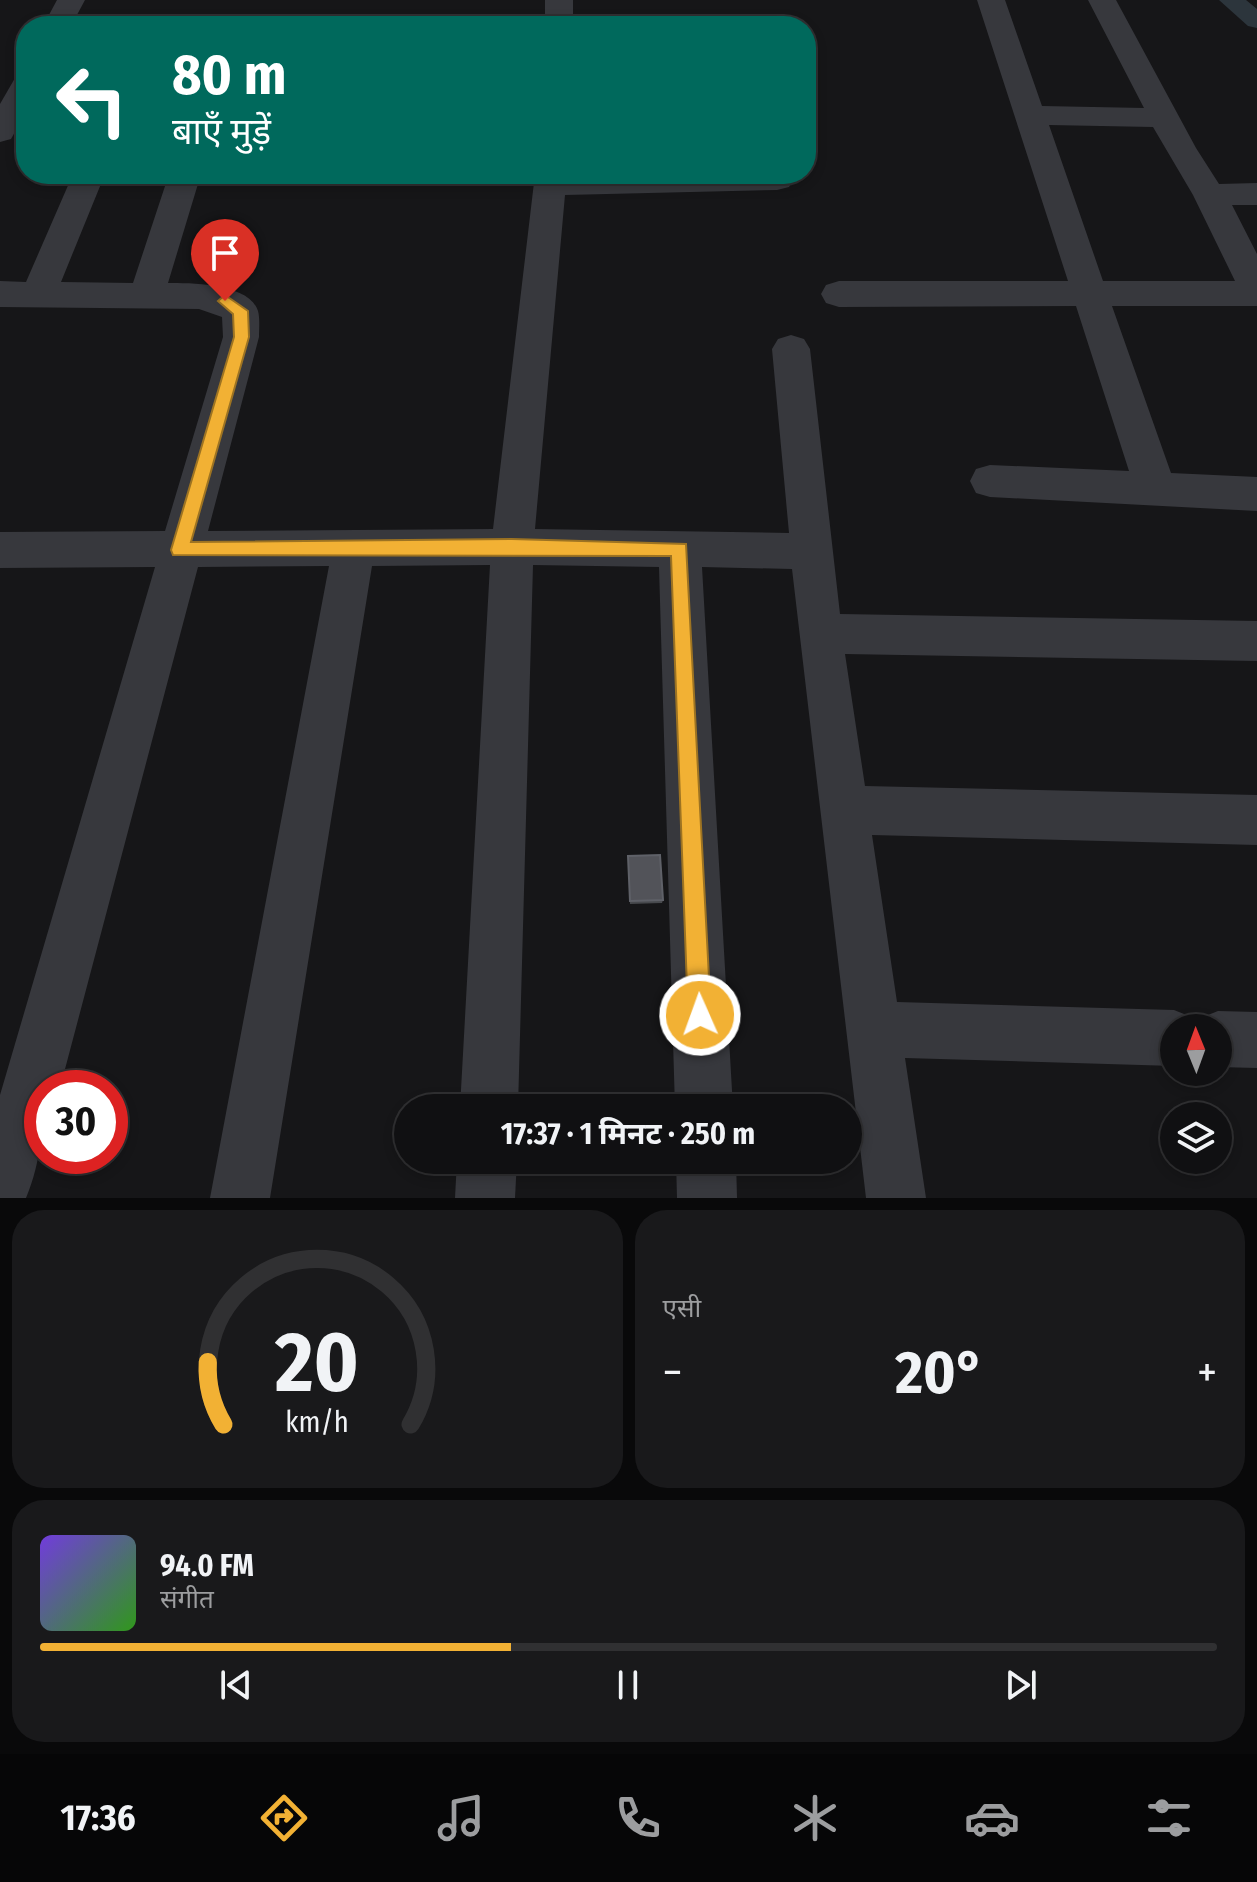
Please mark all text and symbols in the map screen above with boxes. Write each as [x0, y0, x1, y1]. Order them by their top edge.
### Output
text: 80 m [172, 42, 287, 109]
icon: left [40, 48, 144, 152]
text: बाएँ मुड़ें [172, 110, 271, 154]
pin [191, 219, 259, 301]
icon: arrive [203, 231, 247, 275]
position arrow [658, 973, 742, 1057]
north arrow [1160, 1014, 1232, 1086]
map controls [1160, 1014, 1232, 1174]
speed limit sign: 30 [24, 1070, 128, 1174]
button: layers [1160, 1102, 1232, 1174]
text: 17:37 · 1 मिनट · 250 m [501, 1116, 755, 1152]
text: एसी [663, 1293, 701, 1324]
text: 20 [274, 1313, 359, 1413]
text: 20° [895, 1337, 984, 1409]
text: − [663, 1346, 682, 1399]
text: + [1197, 1346, 1217, 1399]
text: km/h [285, 1405, 349, 1440]
text: 94.0 FM [160, 1548, 254, 1584]
text: संगीत [160, 1584, 214, 1615]
icon: previous [214, 1663, 258, 1707]
icon: pause [606, 1663, 650, 1707]
icon: next [999, 1663, 1043, 1707]
icon: directions [256, 1790, 312, 1846]
icon: music [433, 1790, 489, 1846]
icon: phone [610, 1790, 666, 1846]
icon: climate [787, 1790, 843, 1846]
icon: car [964, 1790, 1020, 1846]
icon: filters [1141, 1790, 1197, 1846]
text: 17:36 [60, 1796, 136, 1840]

